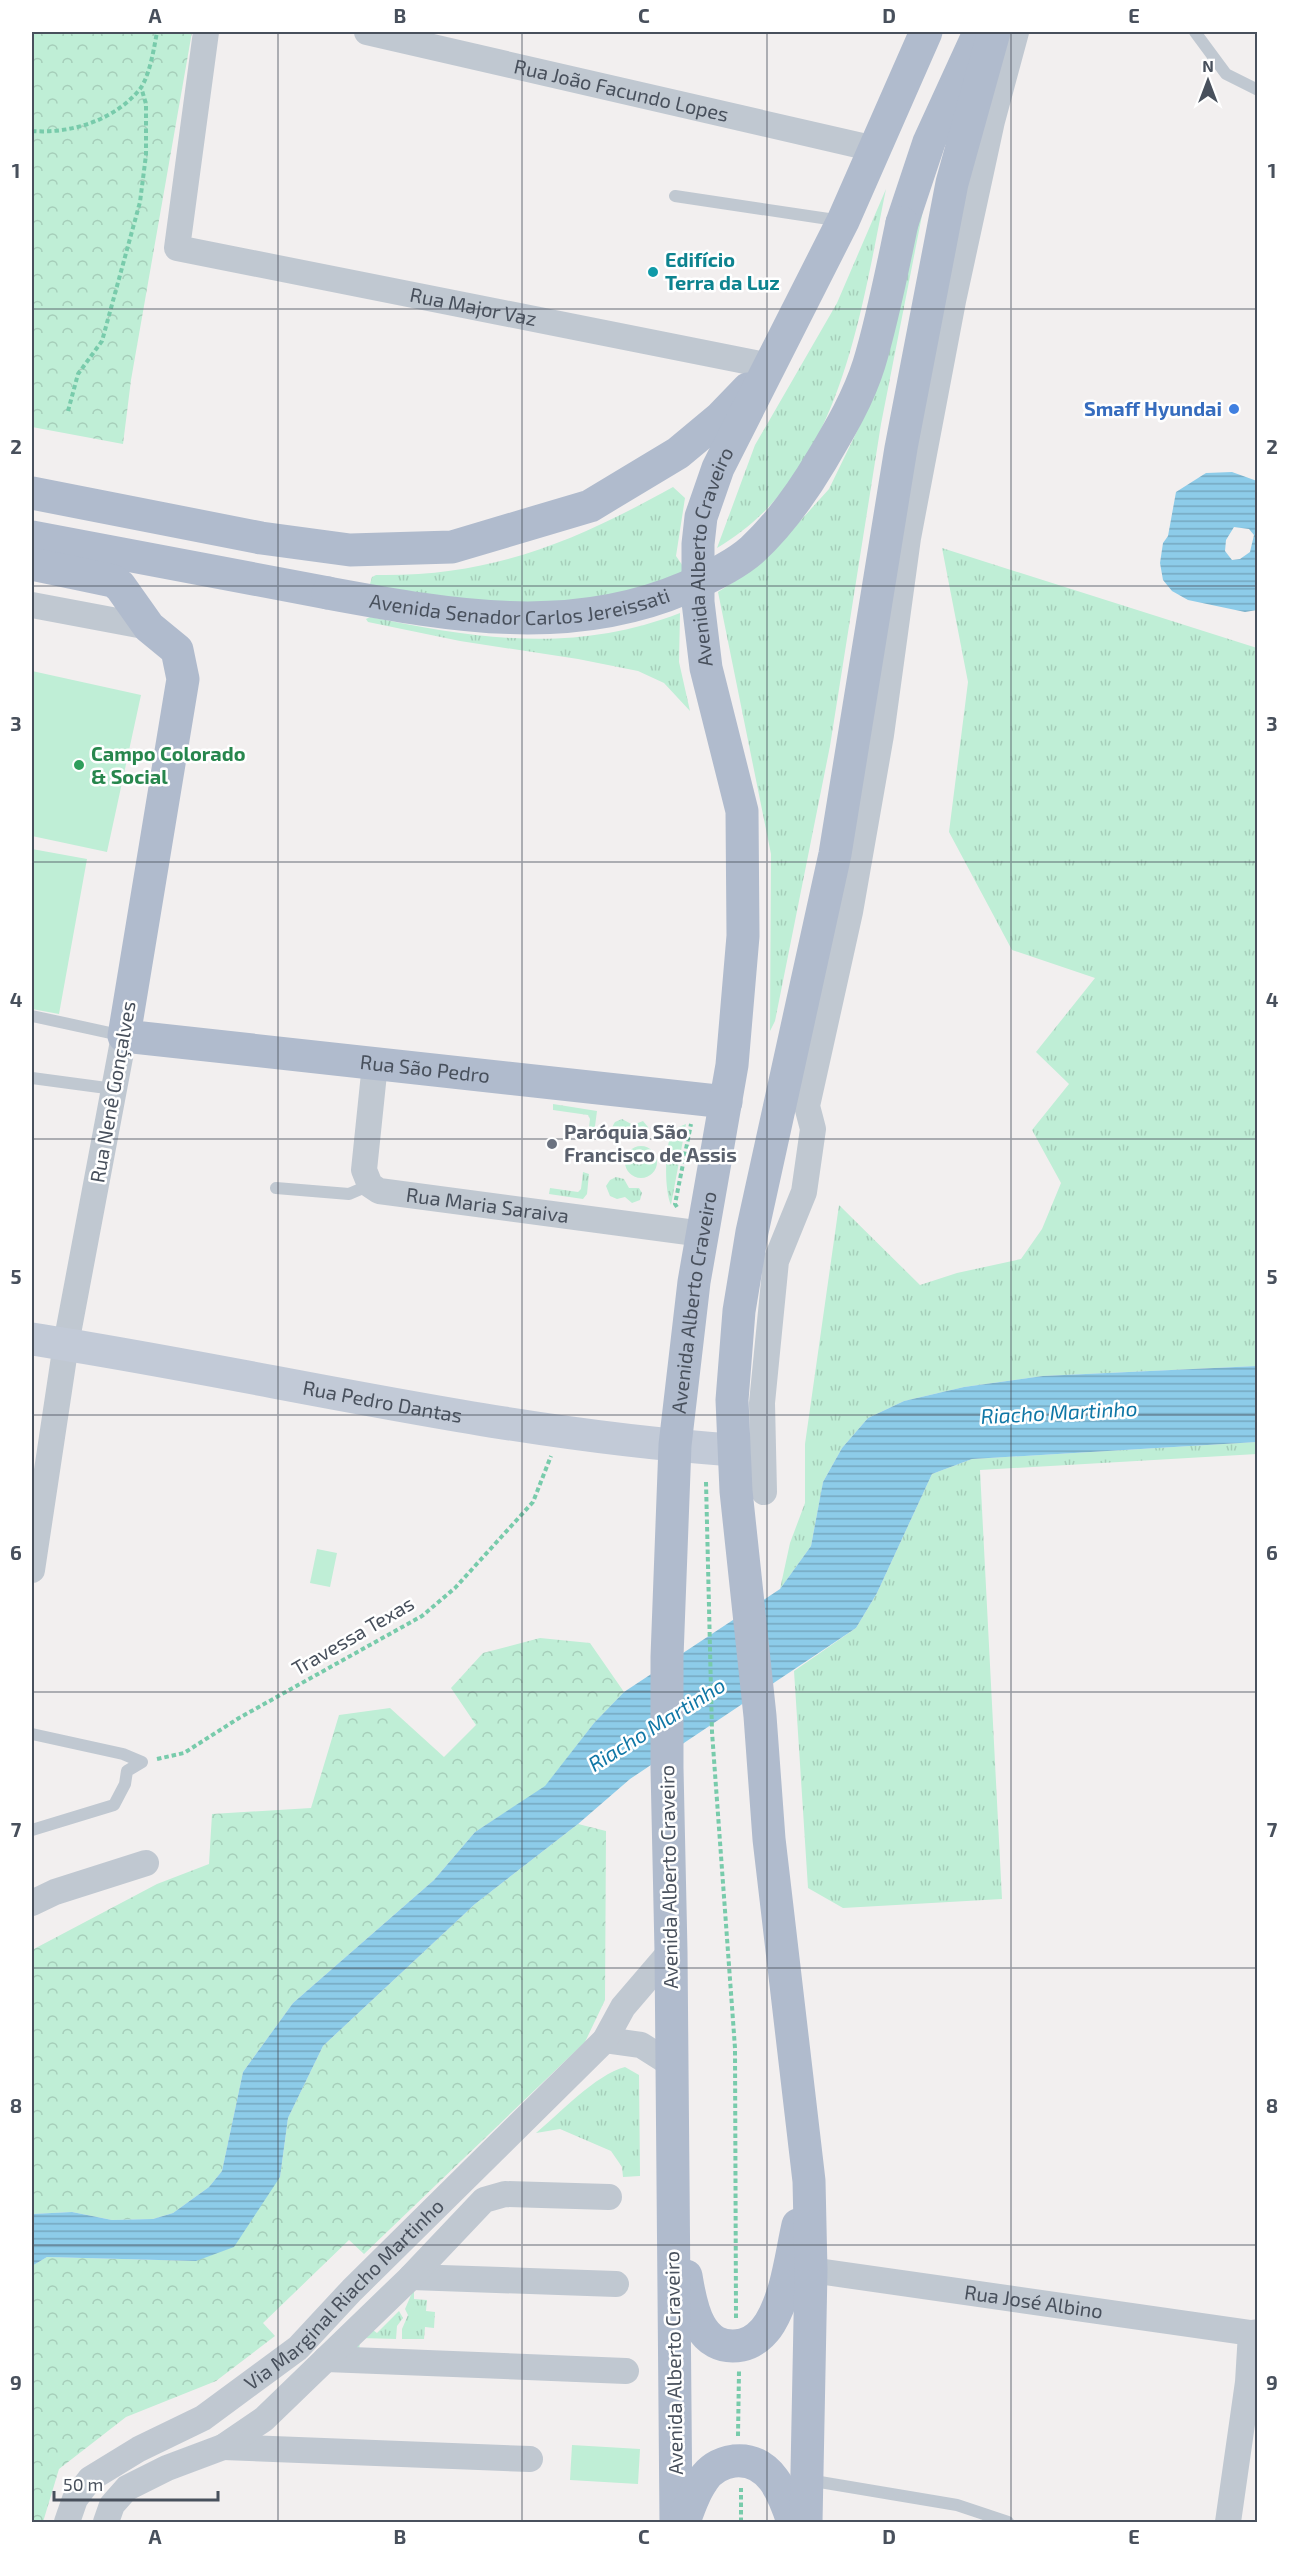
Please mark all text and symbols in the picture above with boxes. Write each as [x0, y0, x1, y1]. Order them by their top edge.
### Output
text: A [148, 3, 162, 27]
text: B [394, 3, 406, 27]
text: C [638, 3, 650, 27]
text: D [882, 3, 896, 27]
text: E [1128, 3, 1140, 27]
north arrow [1178, 51, 1238, 111]
street label: Rua João Facundo Lopes [512, 53, 731, 126]
text: N [1202, 56, 1214, 75]
text: 1 [12, 158, 20, 182]
text: 1 [1268, 158, 1276, 182]
place label: Edifício Terra da Luz [665, 247, 780, 294]
marker: Edifício Terra da Luz [646, 265, 660, 279]
street label: Rua Major Vaz [408, 282, 539, 330]
place label: Smaff Hyundai [1084, 396, 1222, 421]
marker: Smaff Hyundai [1227, 402, 1241, 416]
text: 2 [10, 434, 22, 458]
text: 2 [1266, 434, 1278, 458]
street label: Avenida Alberto Craveiro [685, 443, 738, 668]
street label: Avenida Senador Carlos Jereissati [368, 582, 673, 629]
text: 3 [10, 711, 22, 735]
text: 3 [1266, 711, 1278, 735]
place label: Campo Colorado & Social [91, 741, 245, 788]
marker: Campo Colorado & Social [72, 758, 86, 772]
text: 4 [10, 987, 23, 1011]
text: 4 [1266, 987, 1279, 1011]
street label: Rua Nenê Gonçalves [84, 999, 141, 1185]
street label: Rua São Pedro [359, 1049, 491, 1087]
place label: Paróquia São Francisco de Assis [564, 1119, 737, 1166]
marker: Paróquia São Francisco de Assis [545, 1137, 559, 1151]
street label: Rua Maria Saraiva [405, 1182, 570, 1227]
street label: Avenida Alberto Craveiro [666, 1189, 721, 1415]
text: 5 [10, 1264, 22, 1288]
text: 5 [1266, 1264, 1278, 1288]
street label: Rua Pedro Dantas [301, 1375, 464, 1427]
water label: Riacho Martinho [980, 1395, 1138, 1428]
text: 6 [10, 1540, 22, 1564]
text: 6 [1266, 1540, 1278, 1564]
street label: Travessa Texas [287, 1590, 418, 1680]
water label: Riacho Martinho [583, 1672, 729, 1776]
street label: Avenida Alberto Craveiro [654, 1765, 682, 1989]
text: 7 [11, 1817, 22, 1841]
text: 7 [1267, 1817, 1278, 1841]
text: 8 [10, 2093, 22, 2117]
text: 8 [1266, 2093, 1278, 2117]
street label: Via Marginal Riacho Martinho [239, 2193, 448, 2395]
street label: Avenida Alberto Craveiro [659, 2251, 687, 2475]
street label: Rua José Albino [963, 2279, 1105, 2323]
text: 9 [10, 2370, 22, 2394]
text: 9 [1266, 2370, 1278, 2394]
scale bar [54, 2464, 218, 2502]
text: 50 m [63, 2473, 103, 2495]
text: A [148, 2524, 162, 2548]
text: B [394, 2524, 406, 2548]
text: C [638, 2524, 650, 2548]
text: D [882, 2524, 896, 2548]
text: E [1128, 2524, 1140, 2548]

